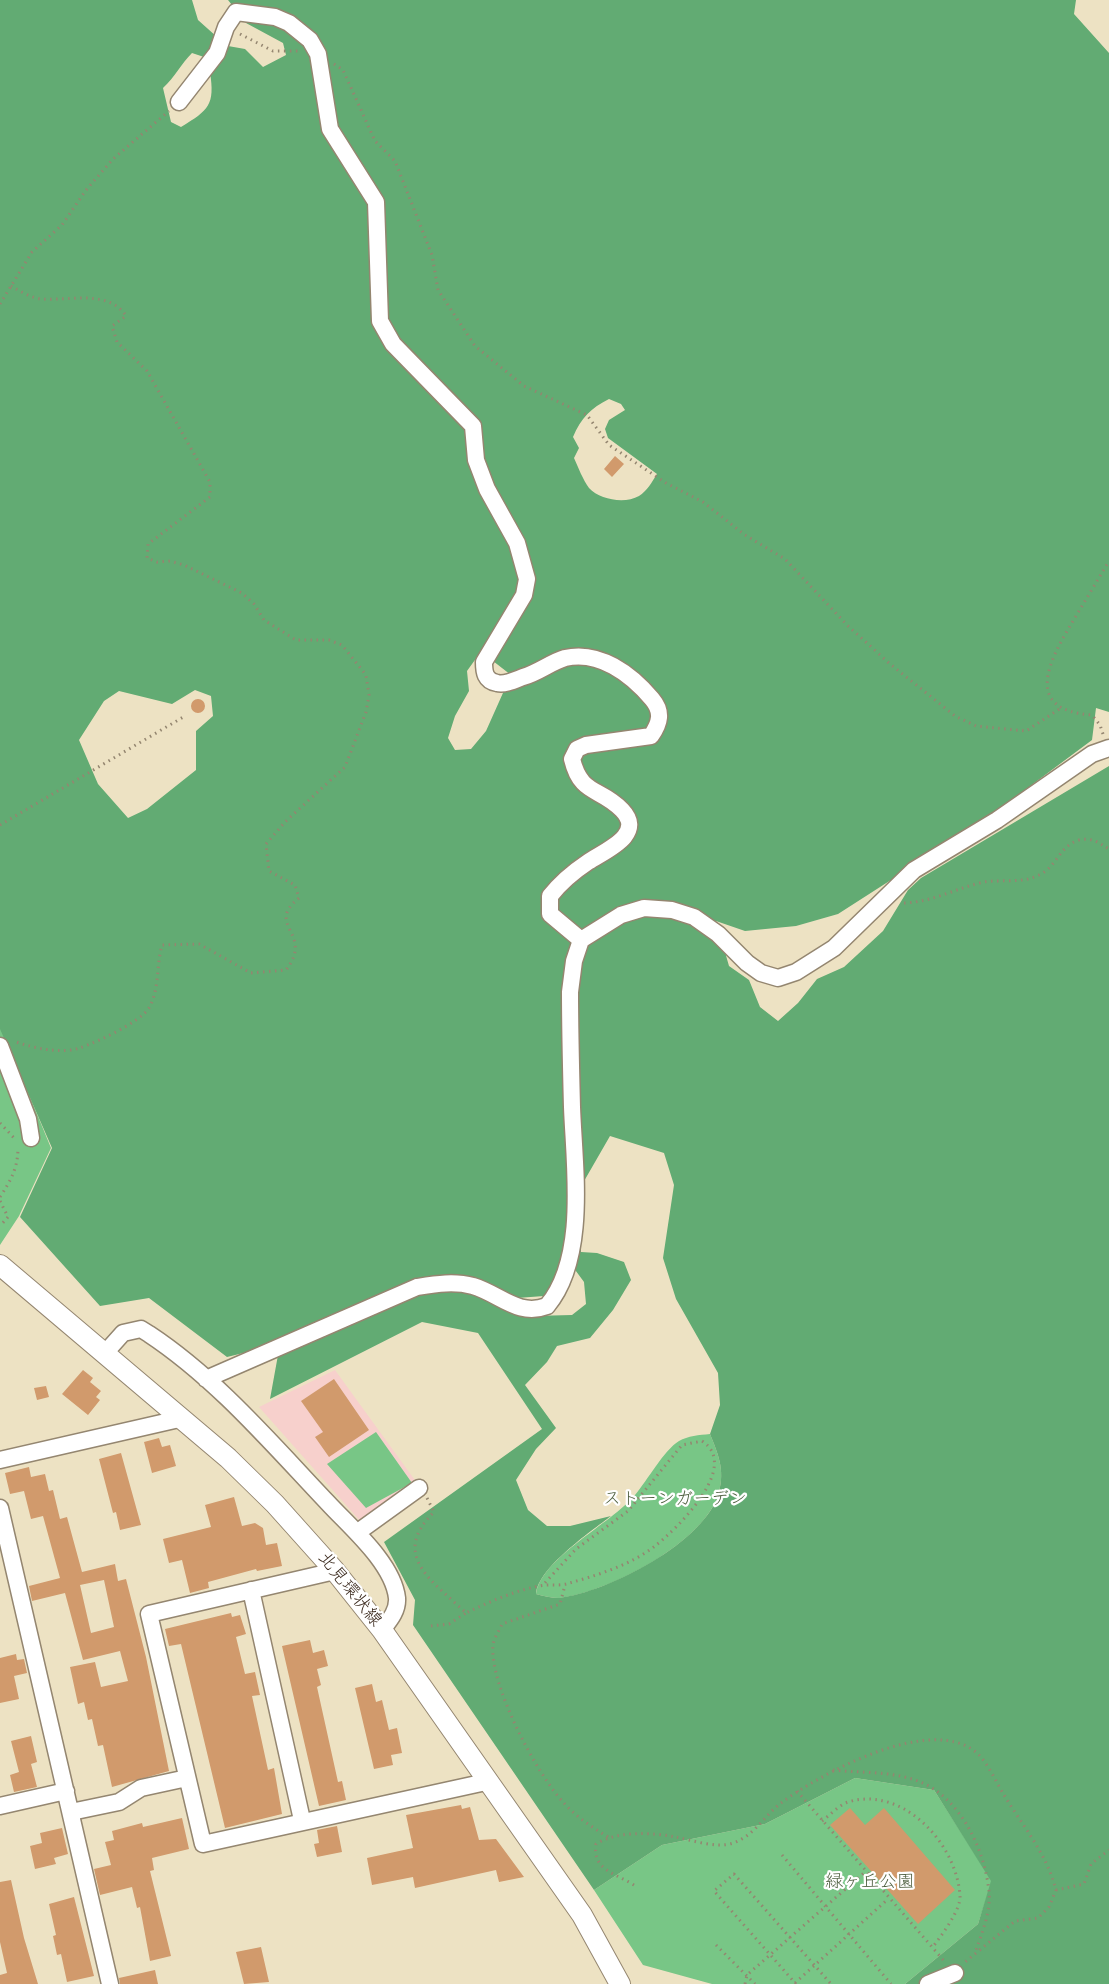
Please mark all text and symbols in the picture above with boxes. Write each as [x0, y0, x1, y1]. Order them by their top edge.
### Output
park label: ストーンガーデン [603, 1489, 747, 1511]
street label: 北見環状線 [312, 1548, 386, 1632]
park label: 緑ヶ丘公園 [825, 1872, 915, 1894]

